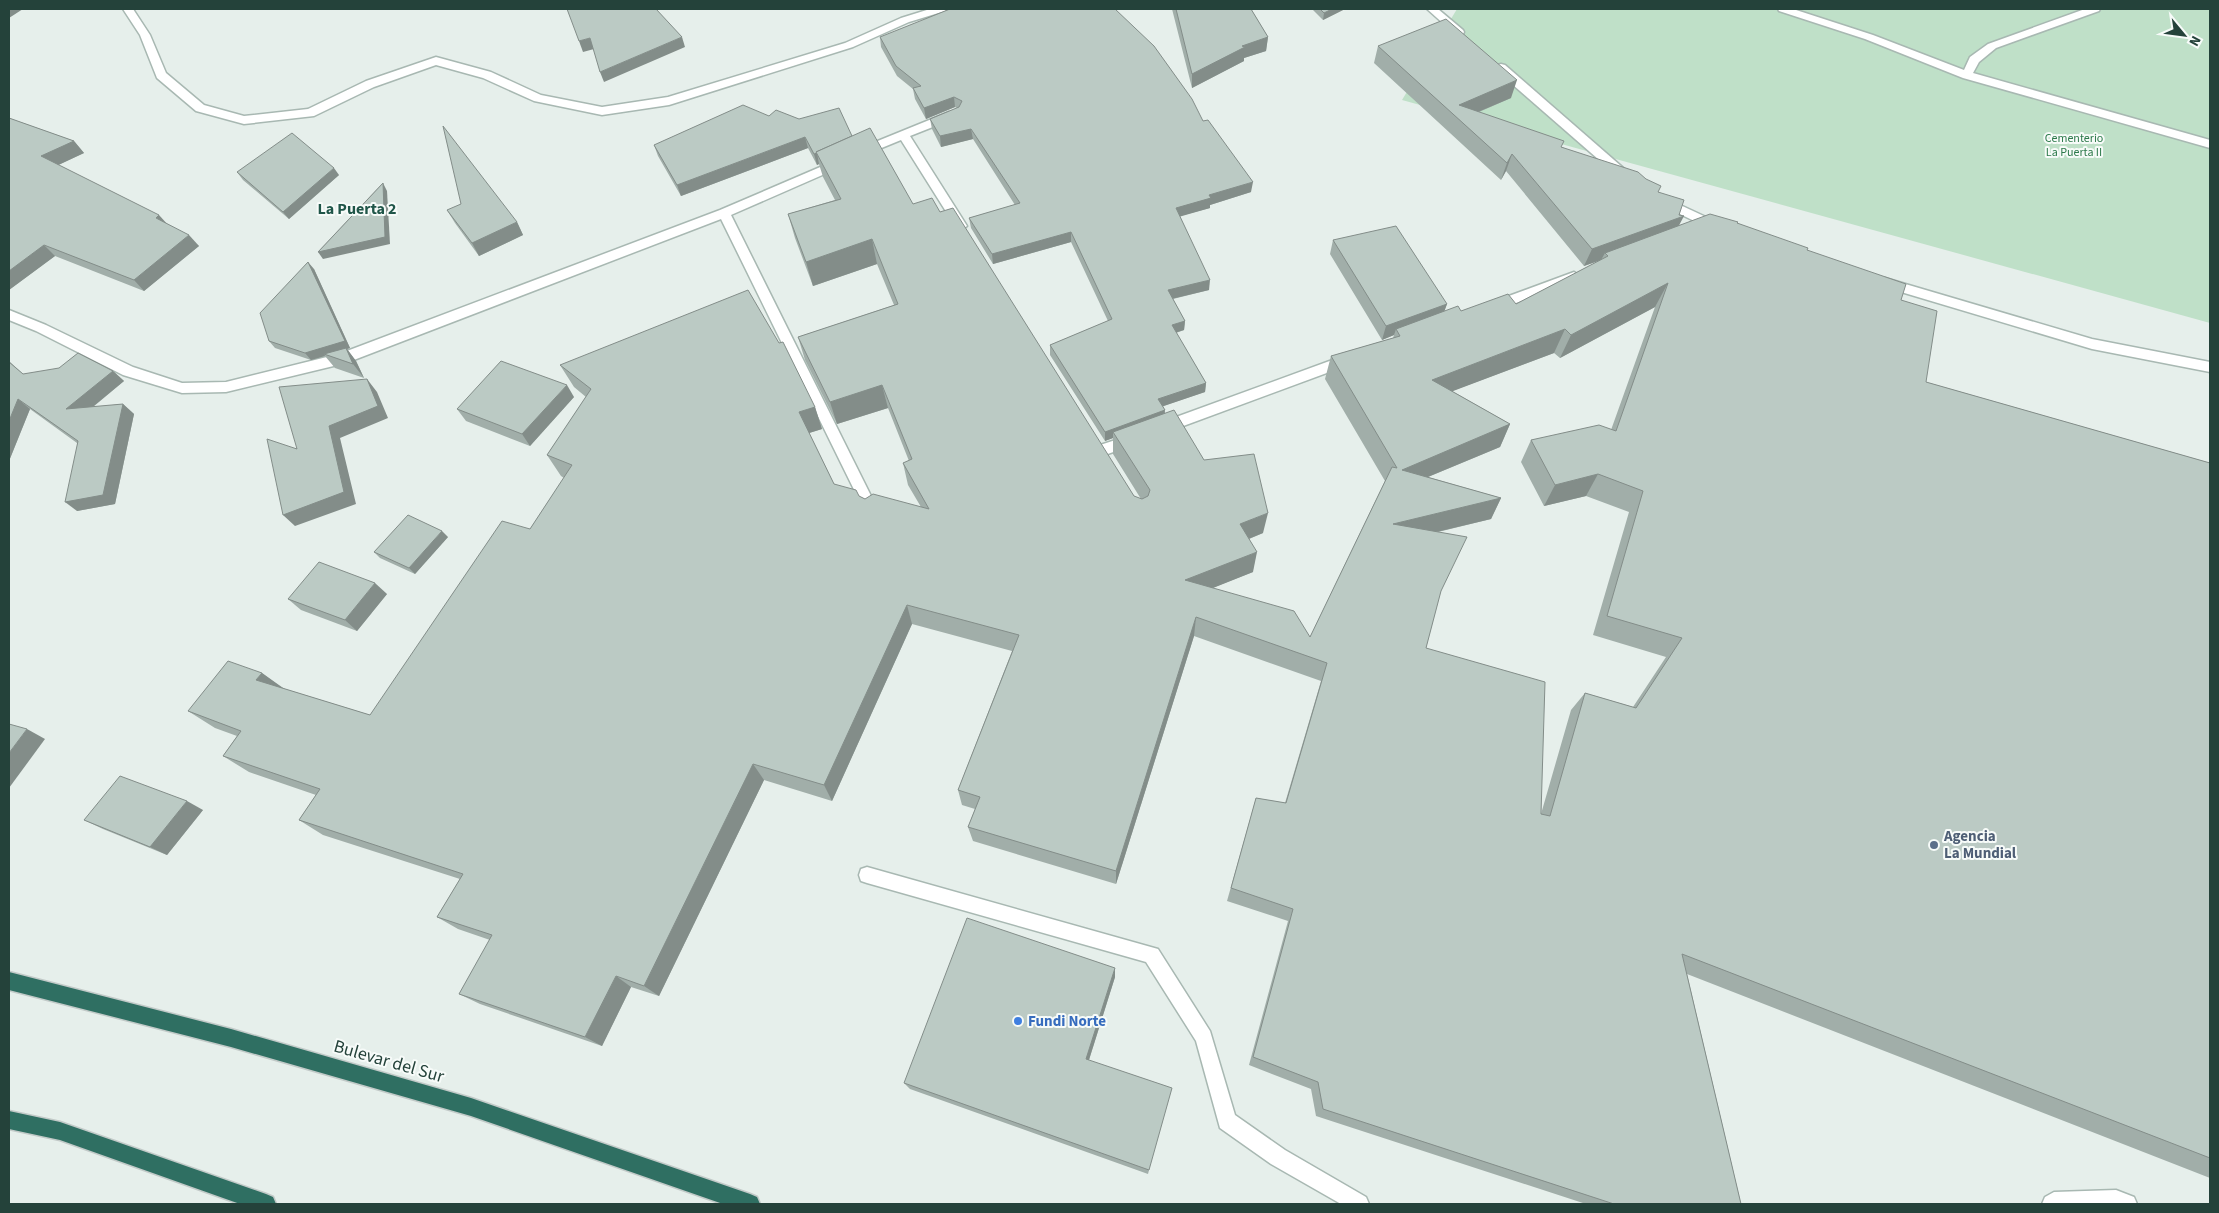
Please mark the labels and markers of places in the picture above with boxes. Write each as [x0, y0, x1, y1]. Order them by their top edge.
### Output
place label: Agencia La Mundial [1943, 826, 2017, 864]
marker: Agencia La Mundial [1928, 839, 1940, 851]
place label: Fundi Norte [1028, 1011, 1106, 1032]
marker: Fundi Norte [1012, 1015, 1024, 1027]

